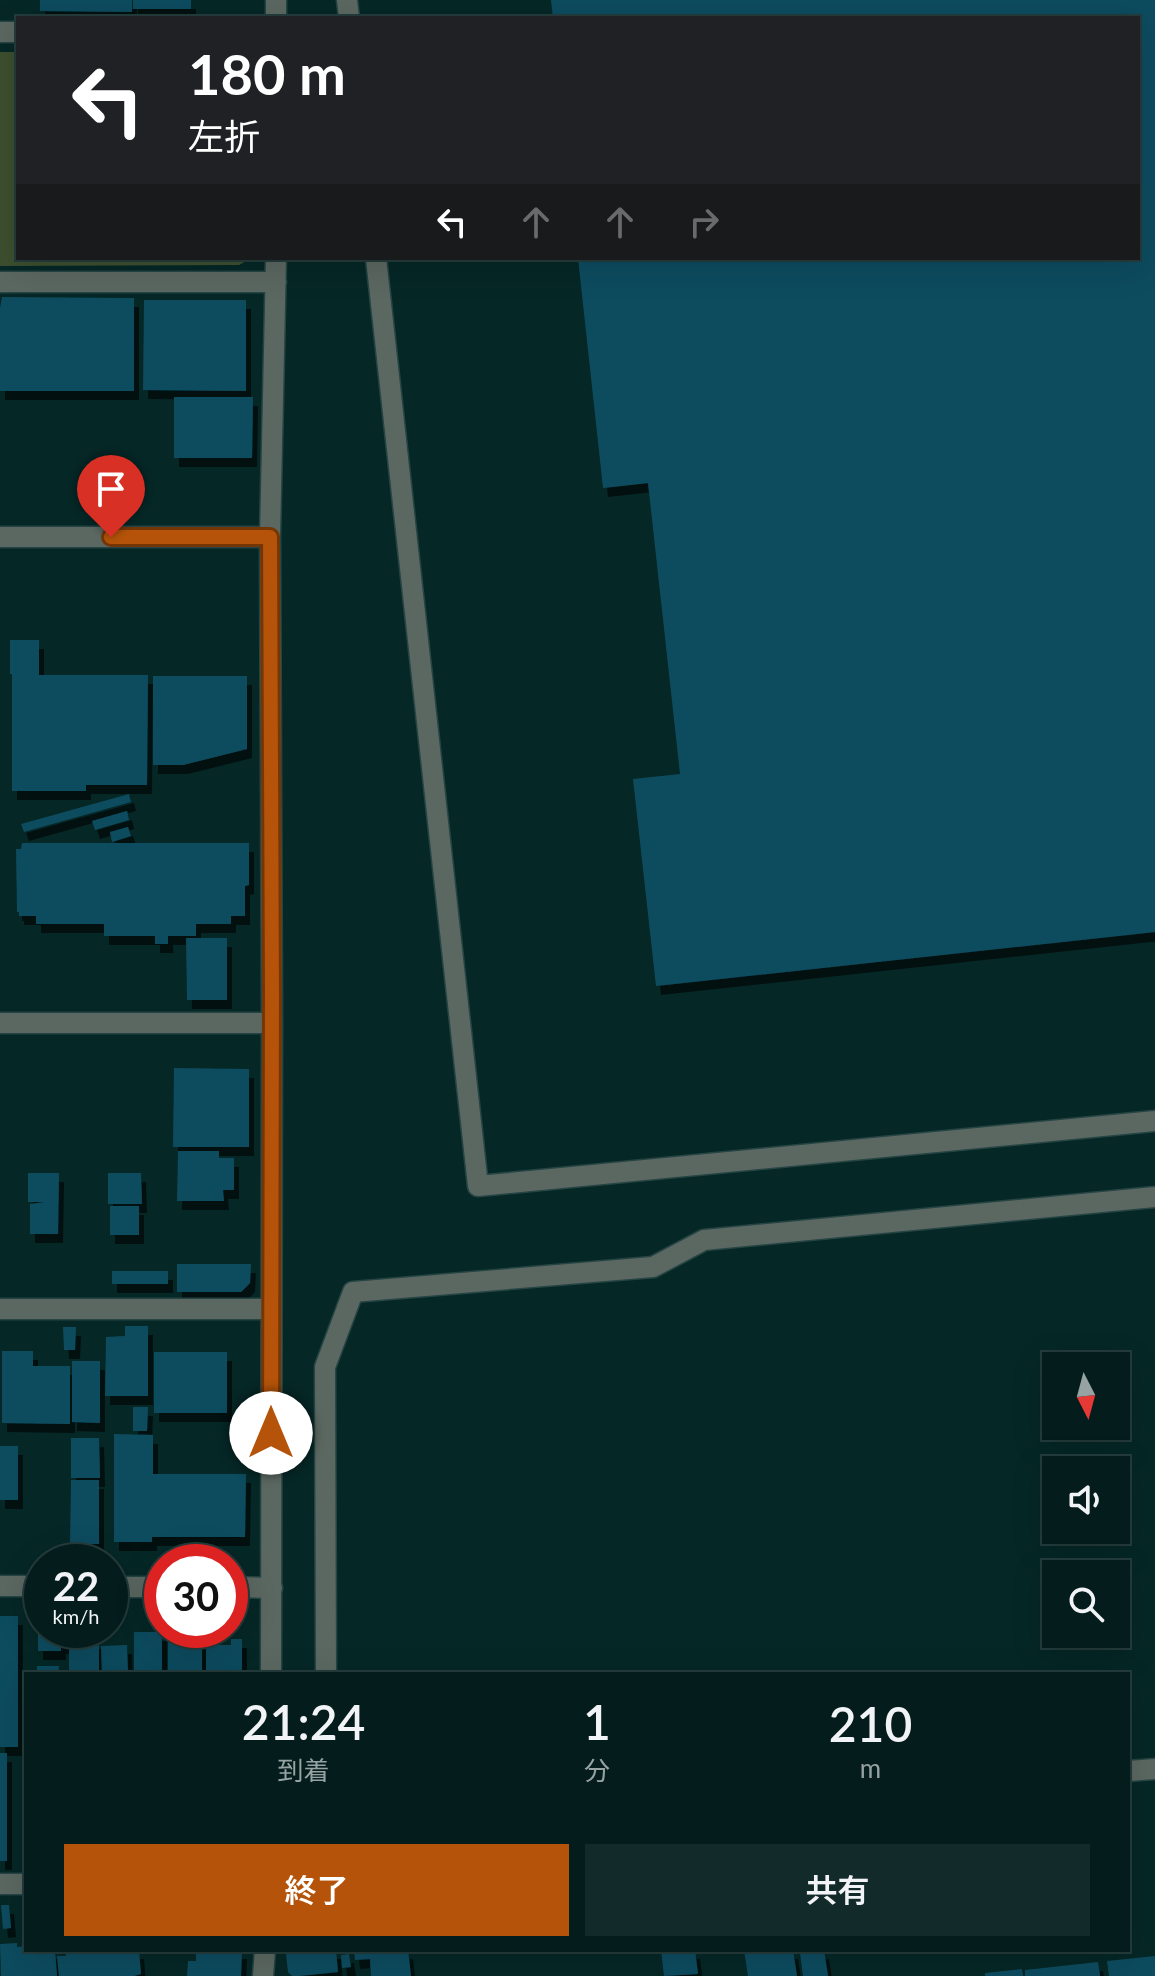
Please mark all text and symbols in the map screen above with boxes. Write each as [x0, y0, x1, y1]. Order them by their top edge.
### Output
text: 180 m [188, 40, 346, 107]
icon: left [56, 48, 160, 152]
text: 左折 [188, 114, 260, 158]
icon: left [430, 200, 474, 244]
icon: ahead [514, 200, 558, 244]
icon: ahead [598, 200, 642, 244]
icon: right [682, 200, 726, 244]
pin [77, 455, 145, 537]
icon: arrive [89, 467, 133, 511]
north arrow [1042, 1352, 1130, 1440]
map controls [1042, 1352, 1130, 1648]
position arrow [229, 1391, 313, 1475]
button: sound [1042, 1456, 1130, 1544]
speed limit sign: 30 [144, 1544, 248, 1648]
button: search [1042, 1560, 1130, 1648]
text: 22 [53, 1562, 99, 1610]
text: km/h [53, 1604, 99, 1628]
text: 21:24 [242, 1693, 365, 1750]
text: 1 [583, 1693, 611, 1750]
text: 210 [829, 1695, 912, 1752]
text: m [860, 1752, 881, 1784]
text: 到着 [278, 1754, 330, 1786]
text: 分 [584, 1754, 610, 1786]
button: 終了 [64, 1844, 569, 1936]
button: 共有 [585, 1844, 1090, 1936]

